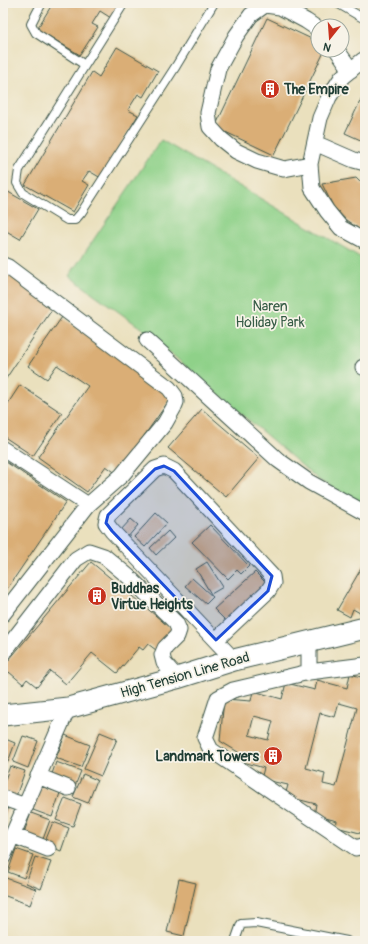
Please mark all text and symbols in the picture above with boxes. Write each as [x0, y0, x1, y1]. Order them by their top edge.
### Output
north arrow [310, 18, 350, 58]
text: N [321, 40, 333, 54]
building icon: The Empire [259, 78, 281, 100]
place label: The Empire [283, 81, 350, 98]
park label: Naren Holiday Park [235, 298, 305, 331]
place label: Buddhas Virtue Heights [111, 580, 194, 613]
building icon: Buddhas Virtue Heights [86, 585, 108, 607]
street label: High Tension Line Road [118, 648, 252, 702]
building icon: Landmark Towers [262, 745, 284, 767]
place label: Landmark Towers [155, 748, 260, 765]

